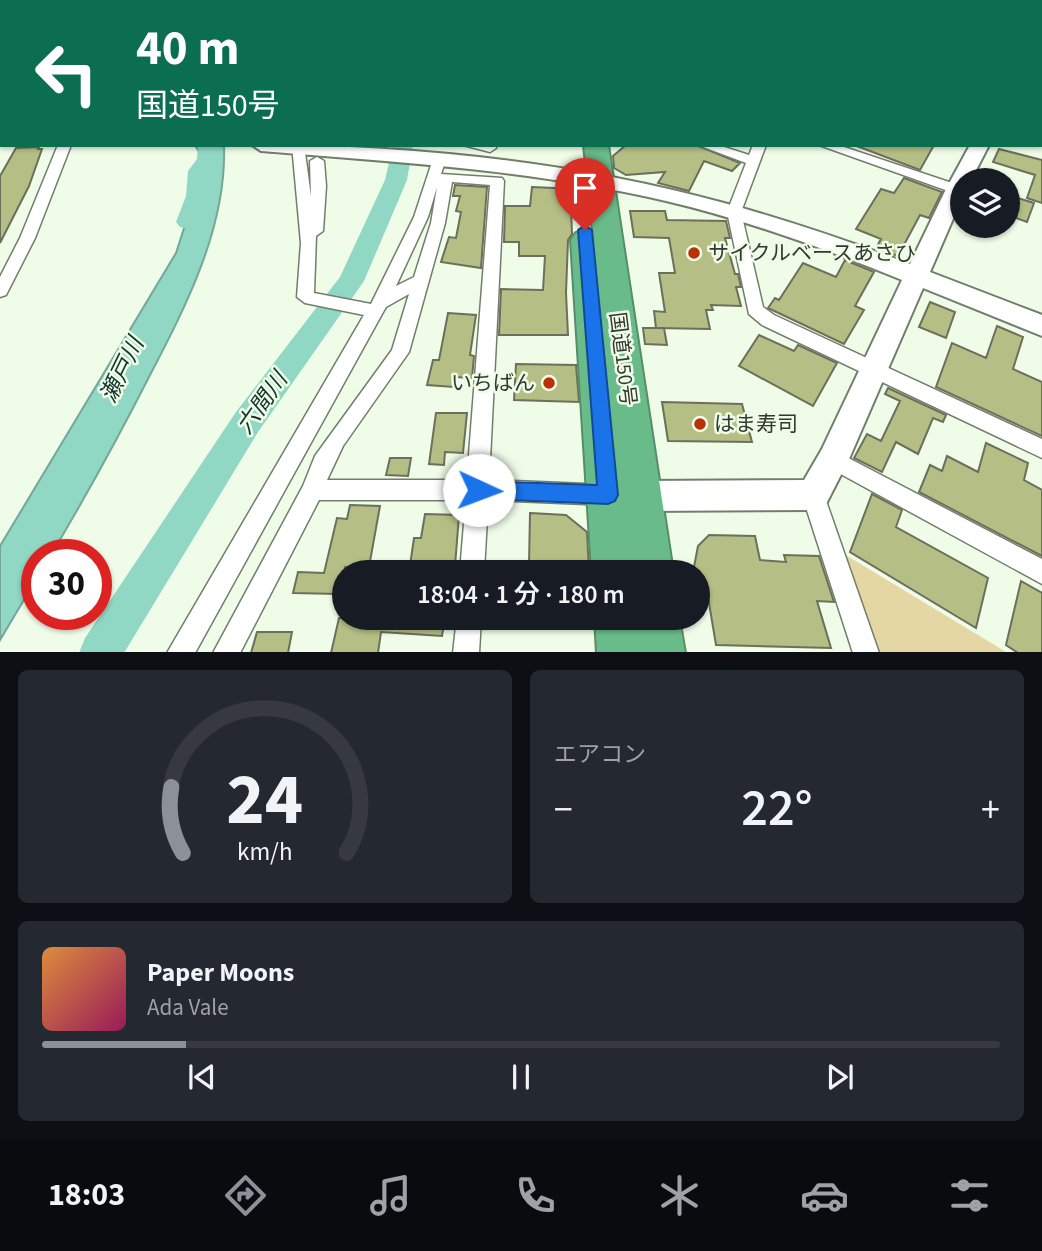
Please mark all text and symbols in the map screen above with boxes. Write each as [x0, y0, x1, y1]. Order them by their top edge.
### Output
text: 40 m [136, 14, 240, 84]
icon: left [21, 28, 112, 119]
text: 国道150号 [136, 83, 280, 129]
pin [555, 158, 615, 230]
map controls [950, 168, 1020, 238]
button: layers [950, 168, 1020, 238]
icon: arrive [566, 169, 604, 207]
place label: サイクルベースあさひ [708, 238, 916, 268]
marker: サイクルベースあさひ [686, 245, 702, 261]
street label: 国道150号 [602, 310, 644, 408]
water label: 瀬戸川 [92, 329, 153, 408]
water label: 六間川 [229, 363, 297, 441]
place label: いちばん [451, 368, 535, 398]
marker: いちばん [541, 375, 557, 391]
place label: はま寿司 [714, 409, 798, 439]
marker: はま寿司 [692, 416, 708, 432]
position arrow [442, 453, 516, 527]
speed limit sign: 30 [21, 539, 112, 630]
text: 18:04 · 1 分 · 180 m [417, 576, 625, 613]
text: エアコン [554, 738, 646, 771]
text: 24 [227, 748, 303, 852]
text: 22° [741, 772, 813, 846]
text: − [554, 783, 573, 837]
text: + [981, 783, 1000, 837]
text: km/h [237, 833, 293, 869]
text: Paper Moons [147, 954, 294, 991]
text: Ada Vale [147, 991, 229, 1024]
icon: previous [183, 1058, 221, 1096]
icon: pause [502, 1058, 540, 1096]
icon: next [821, 1058, 859, 1096]
icon: directions [221, 1171, 270, 1220]
icon: music [366, 1171, 415, 1220]
icon: phone [511, 1171, 560, 1220]
icon: climate [655, 1171, 704, 1220]
icon: car [800, 1171, 849, 1220]
icon: filters [945, 1171, 994, 1220]
text: 18:03 [48, 1172, 125, 1218]

